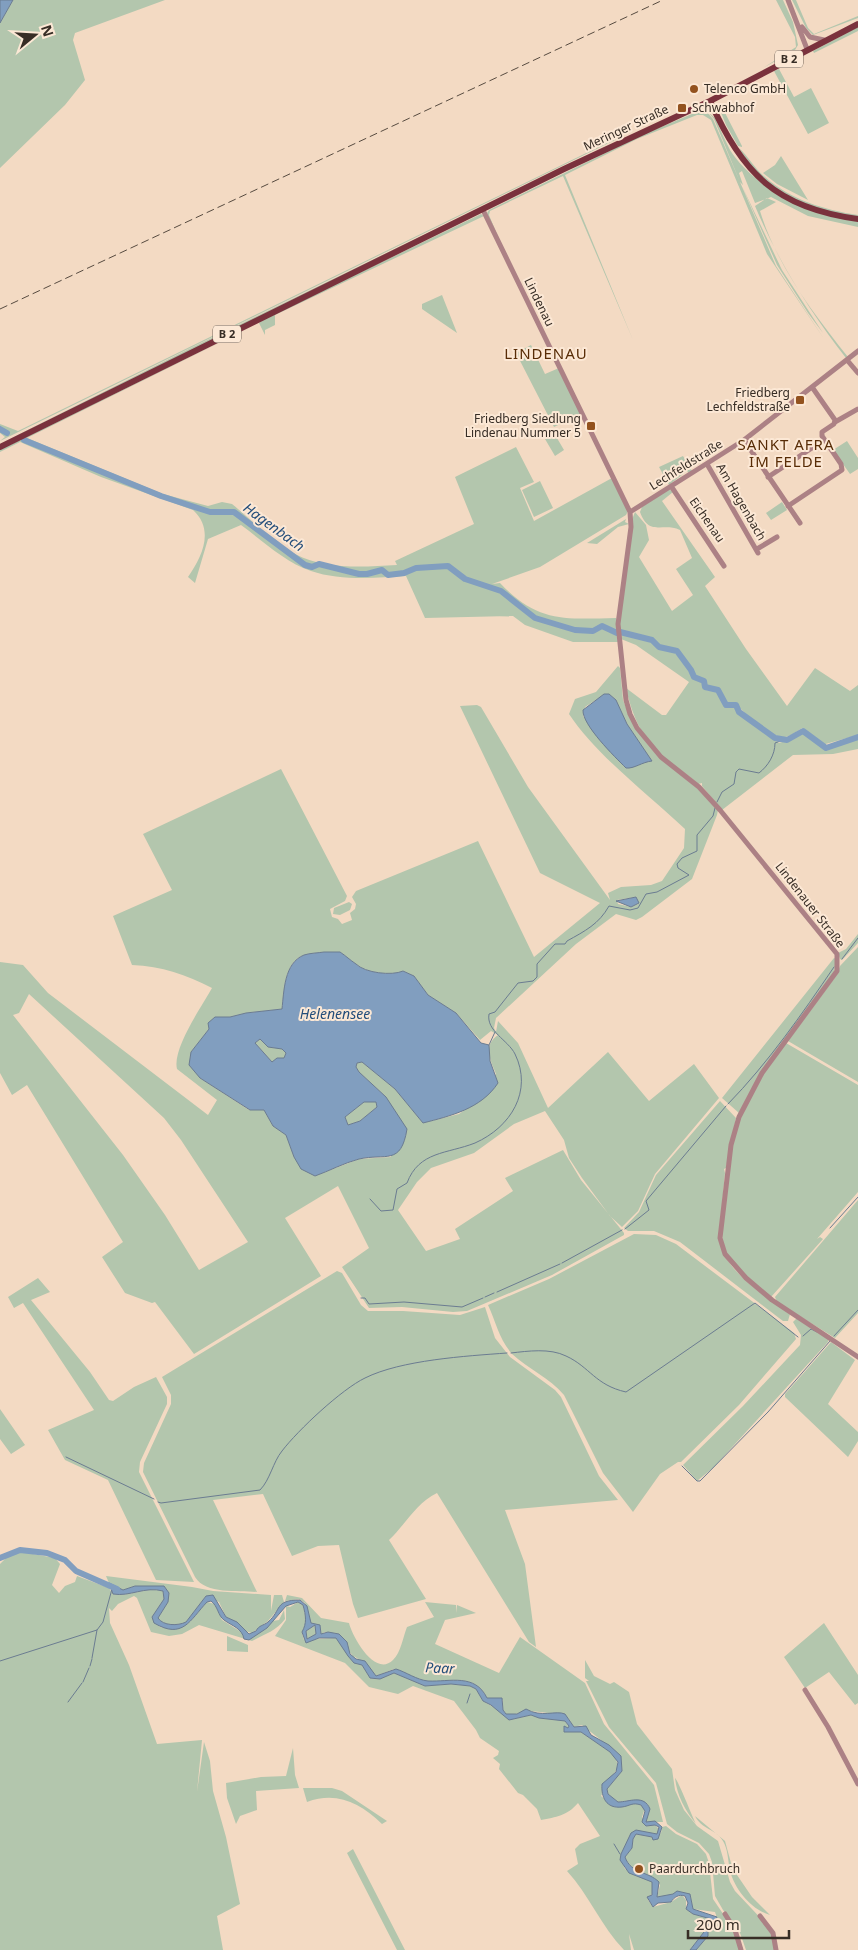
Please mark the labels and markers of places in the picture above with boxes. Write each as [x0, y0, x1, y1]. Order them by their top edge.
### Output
place label: Telenco GmbH [704, 80, 786, 97]
marker: Telenco GmbH [688, 83, 700, 95]
place label: Schwabhof [692, 99, 755, 116]
marker: Schwabhof [676, 102, 688, 114]
place label: Friedberg Lechfeldstraße [707, 384, 790, 415]
marker: Friedberg Lechfeldstraße [794, 394, 806, 406]
place label: Friedberg Siedlung Lindenau Nummer 5 [465, 410, 581, 441]
marker: Friedberg Siedlung Lindenau Nummer 5 [585, 420, 597, 432]
place label: Paardurchbruch [649, 1860, 740, 1877]
marker: Paardurchbruch [633, 1863, 645, 1875]

